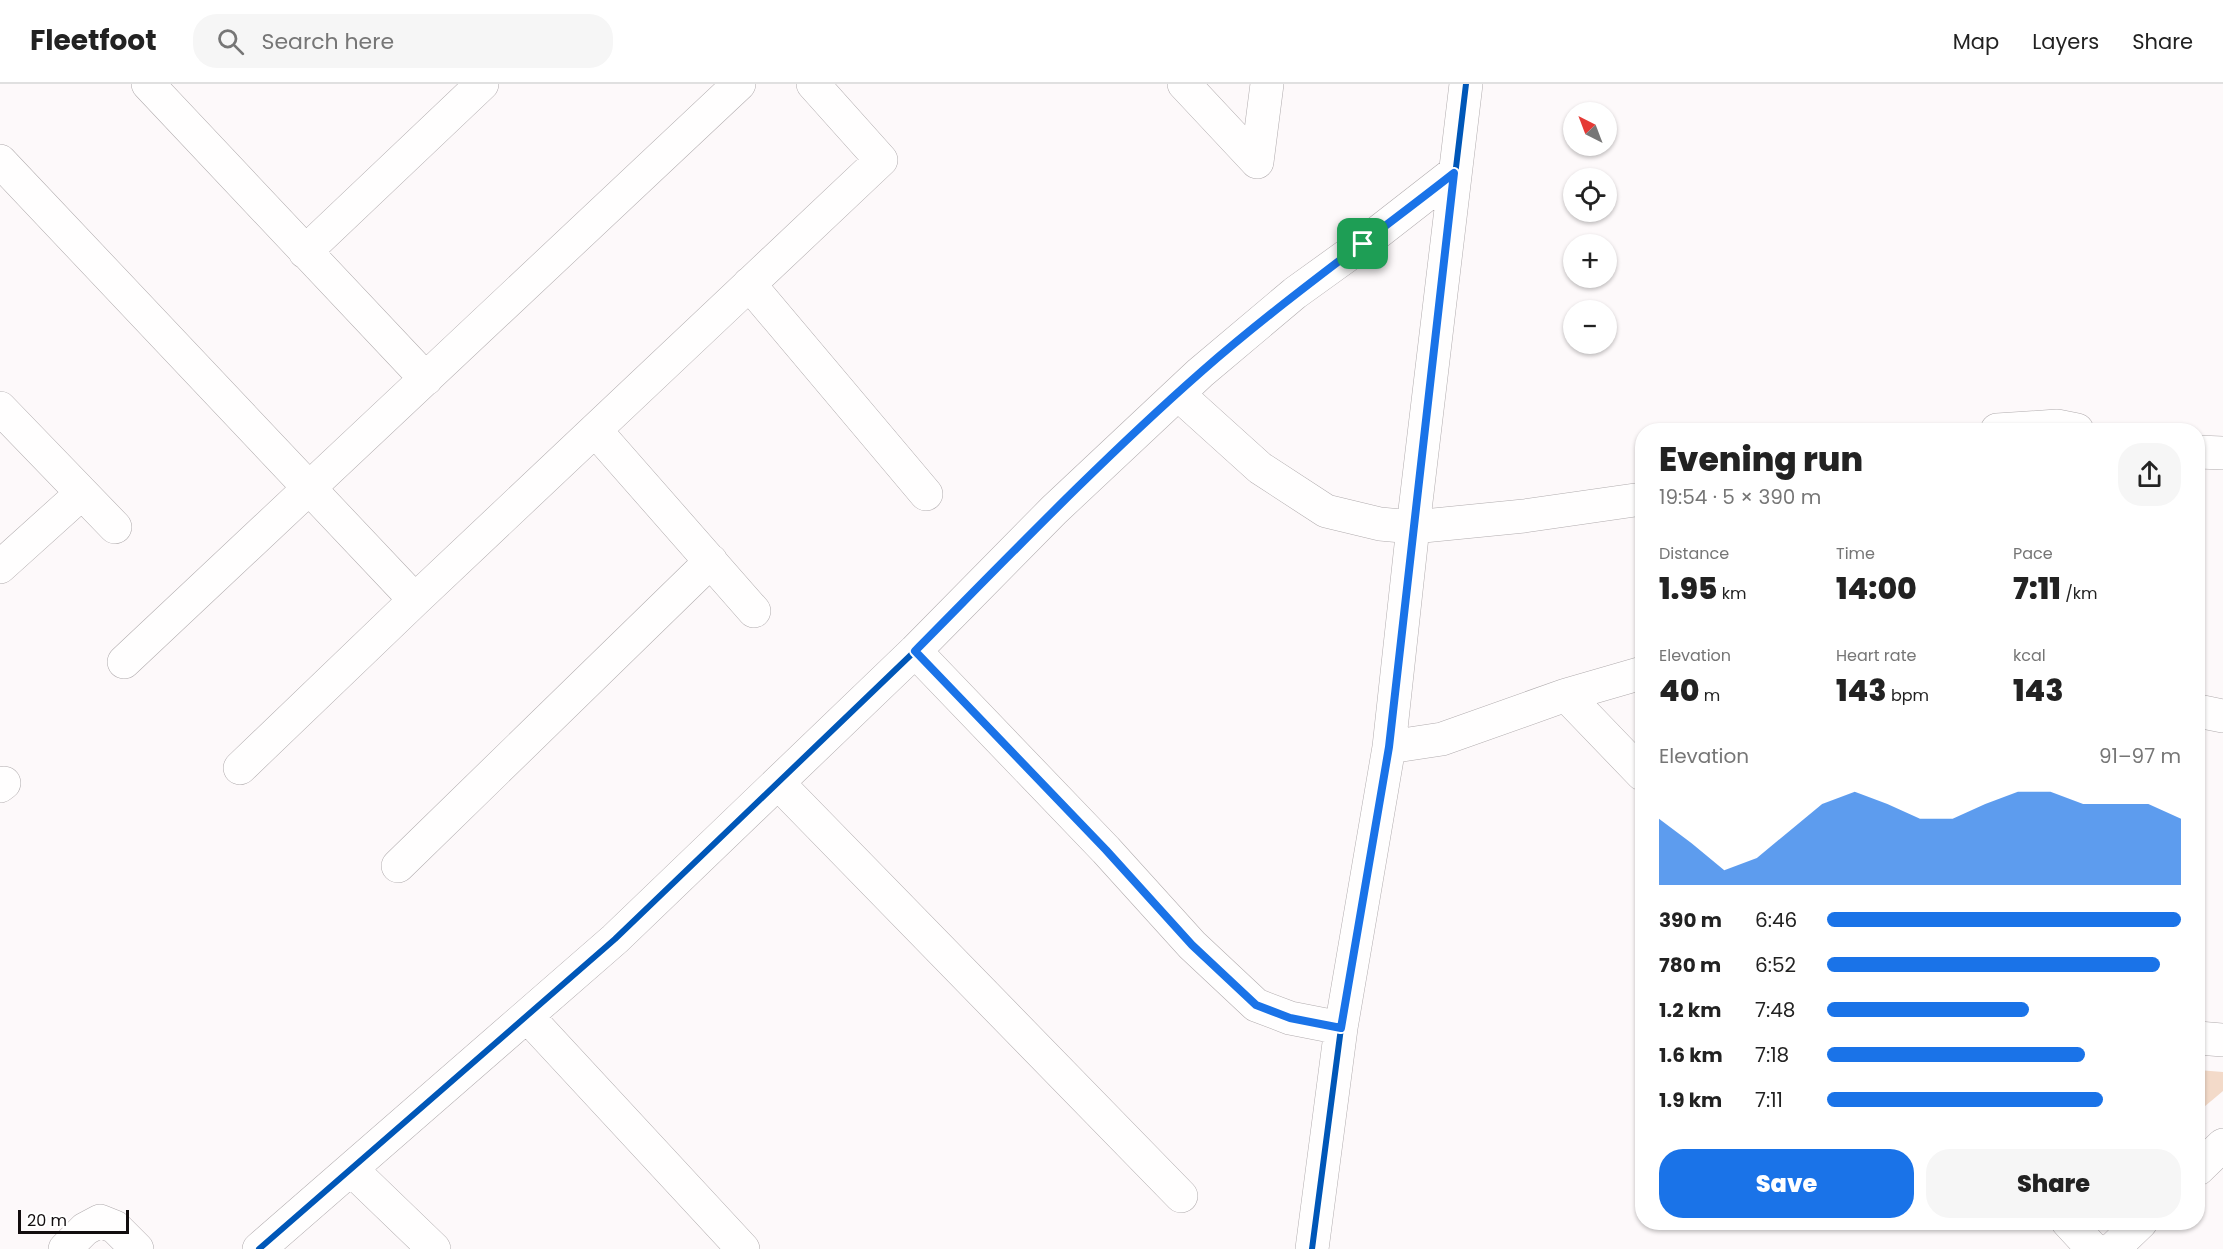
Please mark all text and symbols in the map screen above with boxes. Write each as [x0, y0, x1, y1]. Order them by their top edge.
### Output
search box [193, 14, 613, 68]
text: Fleetfoot [30, 21, 157, 60]
icon: search [214, 25, 247, 58]
text: Search here [262, 26, 394, 57]
text: Map [1953, 27, 1999, 56]
text: Layers [2032, 27, 2099, 56]
text: Share [2132, 27, 2193, 56]
north arrow [1563, 102, 1617, 156]
map controls [1563, 102, 1617, 354]
button: locate [1563, 168, 1617, 222]
pin [1337, 218, 1388, 269]
icon: arrive [1346, 227, 1379, 260]
button: + [1563, 234, 1617, 288]
button: − [1563, 300, 1617, 354]
text: Evening run [1659, 436, 1863, 483]
button: share [2118, 443, 2181, 506]
text: 19:54 · 5 × 390 m [1659, 483, 1821, 511]
text: Distance [1659, 542, 1729, 565]
text: Time [1836, 542, 1875, 565]
text: Pace [2013, 542, 2053, 565]
text: 1.95 [1659, 567, 1717, 610]
text: 14:00 [1836, 567, 1917, 610]
text: 7:11 [2013, 567, 2061, 610]
text: km [1717, 582, 1746, 605]
text: /km [2061, 582, 2098, 605]
text: Elevation [1659, 644, 1731, 667]
text: Heart rate [1836, 644, 1916, 667]
text: kcal [2013, 644, 2046, 667]
text: 40 [1659, 669, 1699, 712]
text: 143 [1836, 669, 1887, 712]
text: 143 [2013, 669, 2064, 712]
text: m [1699, 684, 1720, 707]
text: bpm [1887, 684, 1929, 707]
text: Elevation [1659, 742, 1749, 770]
text: 91–97 m [2099, 742, 2181, 770]
text: 390 m [1659, 906, 1722, 934]
text: 6:46 [1755, 906, 1797, 934]
text: 780 m [1659, 951, 1721, 979]
text: 6:52 [1755, 951, 1796, 979]
text: 1.2 km [1659, 996, 1721, 1024]
text: 7:48 [1755, 996, 1795, 1024]
text: 1.6 km [1659, 1041, 1723, 1069]
text: 7:18 [1755, 1041, 1789, 1069]
text: 1.9 km [1659, 1086, 1722, 1114]
text: 7:11 [1755, 1086, 1783, 1114]
button: Save [1659, 1149, 1914, 1218]
button: Share [1926, 1149, 2181, 1218]
scale bar [18, 1207, 129, 1234]
text: 20 m [27, 1209, 67, 1232]

